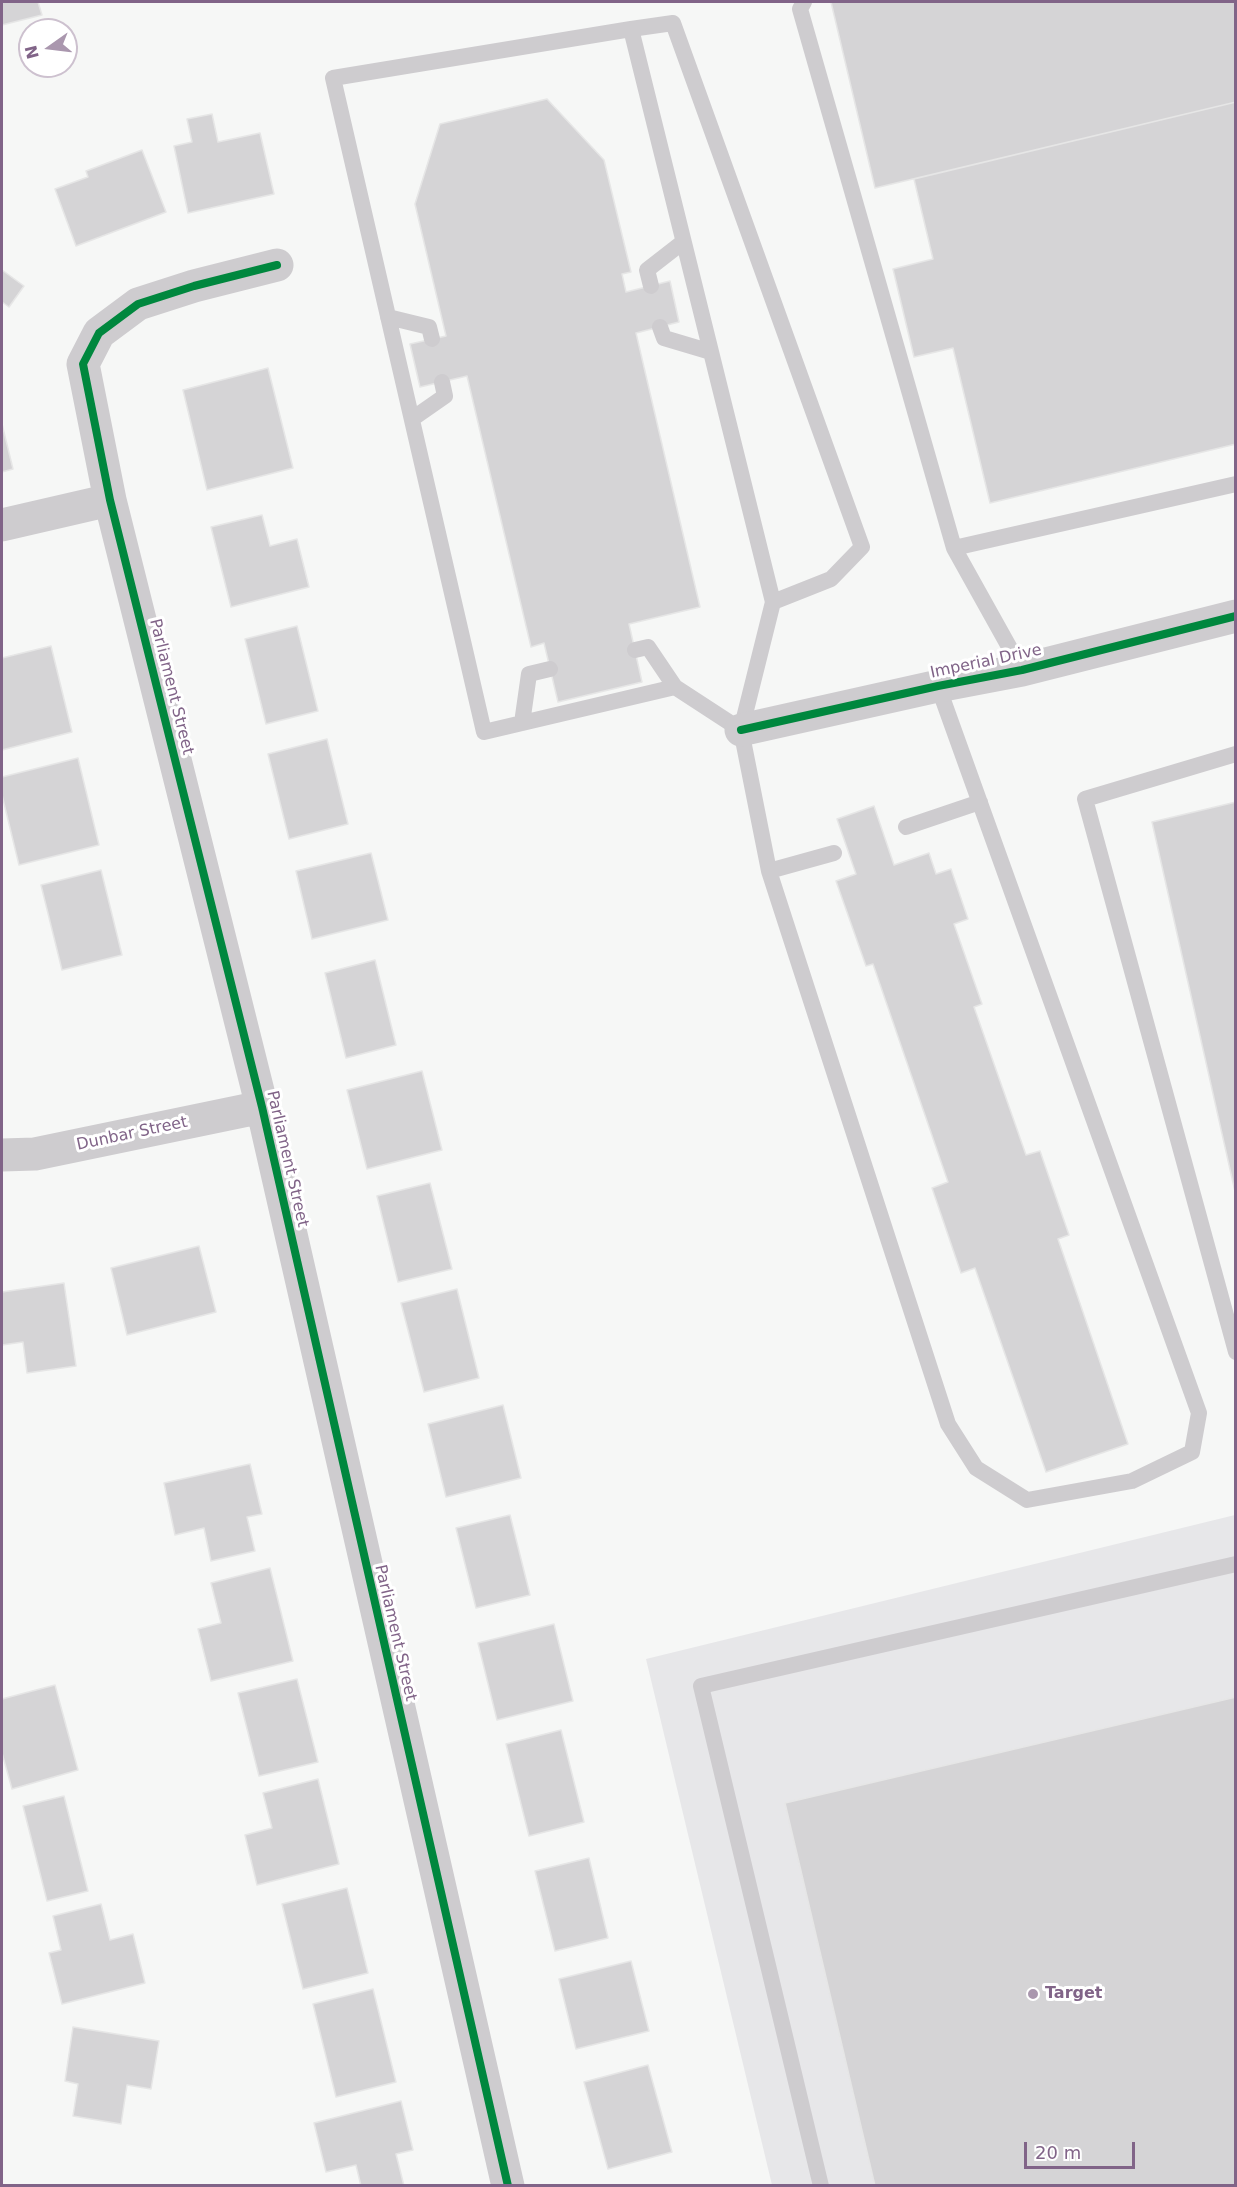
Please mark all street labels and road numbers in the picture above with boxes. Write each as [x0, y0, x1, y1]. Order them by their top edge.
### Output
street label: Parliament Street [145, 617, 197, 757]
street label: Imperial Drive [929, 641, 1043, 683]
street label: Parliament Street [262, 1089, 312, 1229]
street label: Dunbar Street [75, 1113, 189, 1155]
street label: Parliament Street [370, 1563, 420, 1703]

